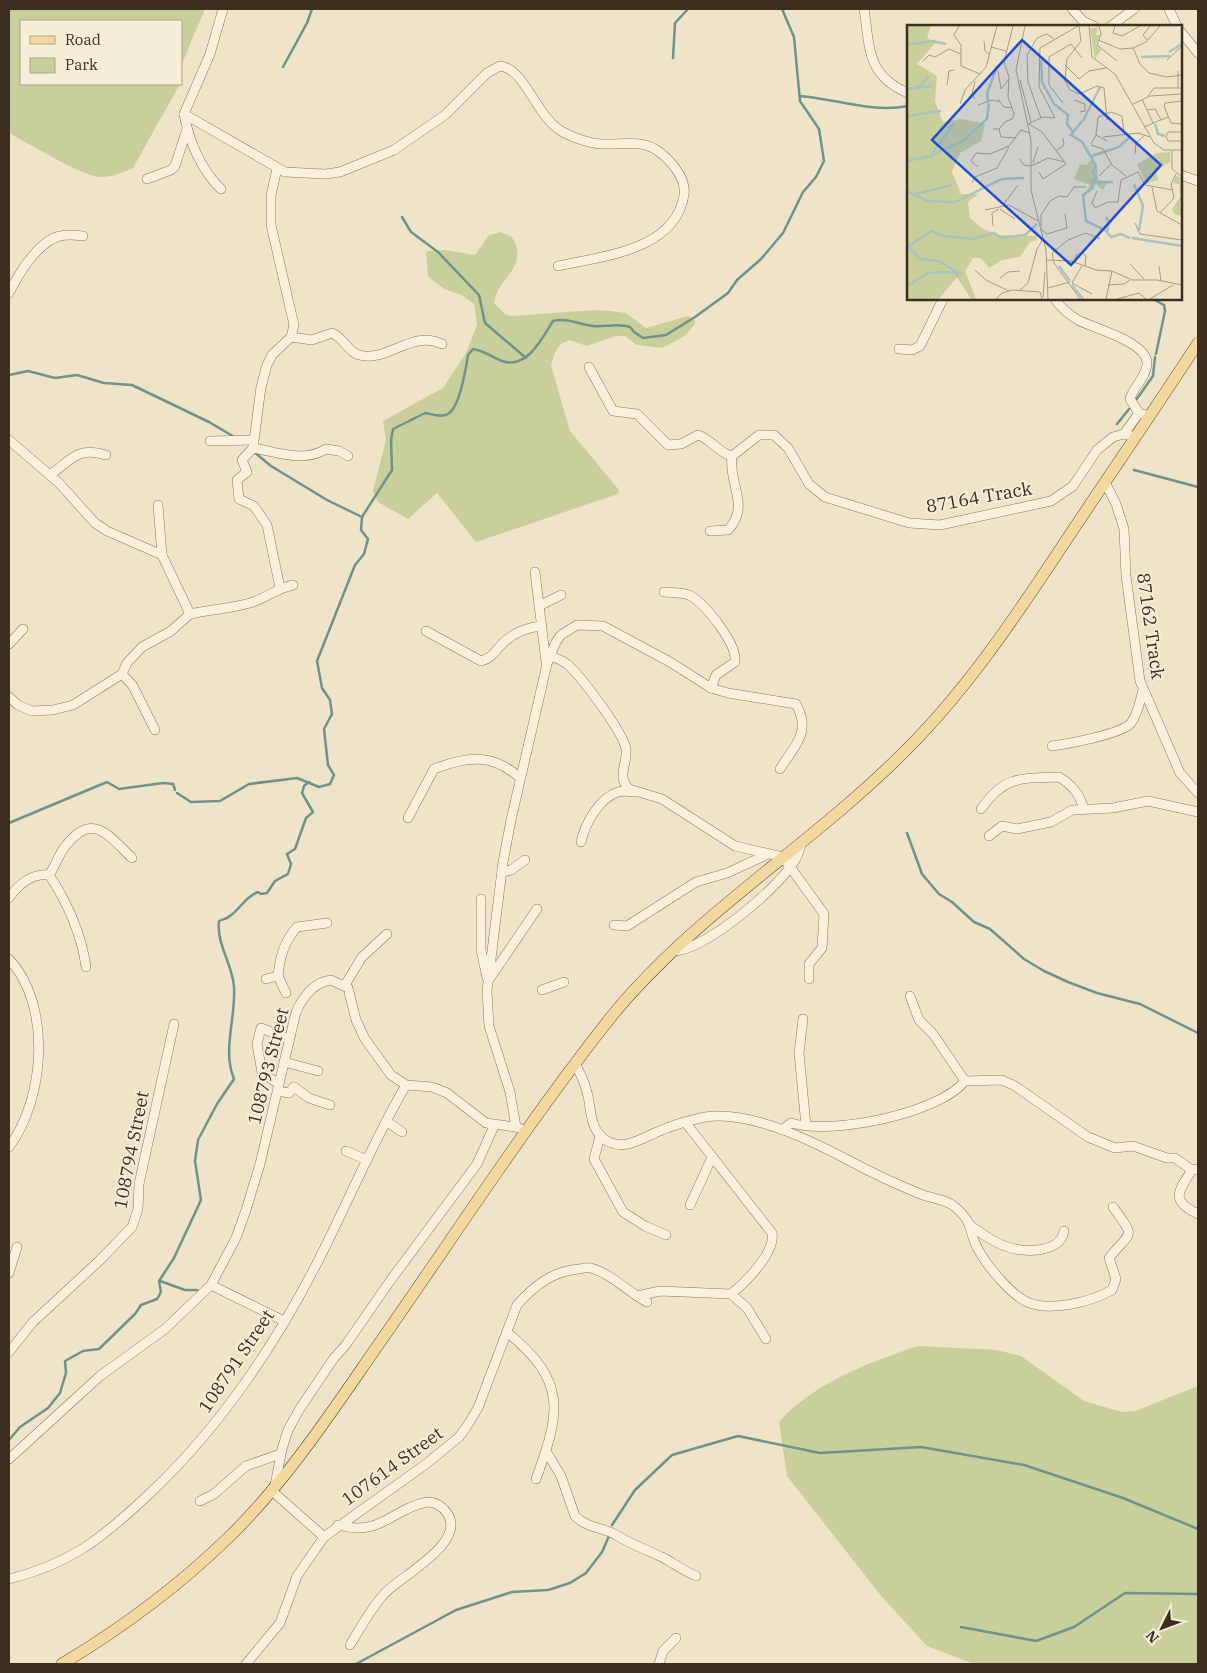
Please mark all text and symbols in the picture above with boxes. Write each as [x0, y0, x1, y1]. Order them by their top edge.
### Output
legend [20, 20, 182, 85]
inset map [907, 25, 1182, 300]
text: Road [65, 30, 101, 49]
text: Park [65, 55, 98, 74]
street label: 87164 Track [924, 476, 1034, 518]
street label: 87162 Track [1132, 571, 1170, 681]
street label: 108793 Street [242, 1005, 294, 1127]
street label: 108794 Street [108, 1089, 154, 1211]
street label: 108791 Street [193, 1305, 279, 1417]
street label: 107614 Street [337, 1422, 447, 1510]
north arrow [1137, 1603, 1187, 1653]
text: N [1142, 1627, 1163, 1647]

